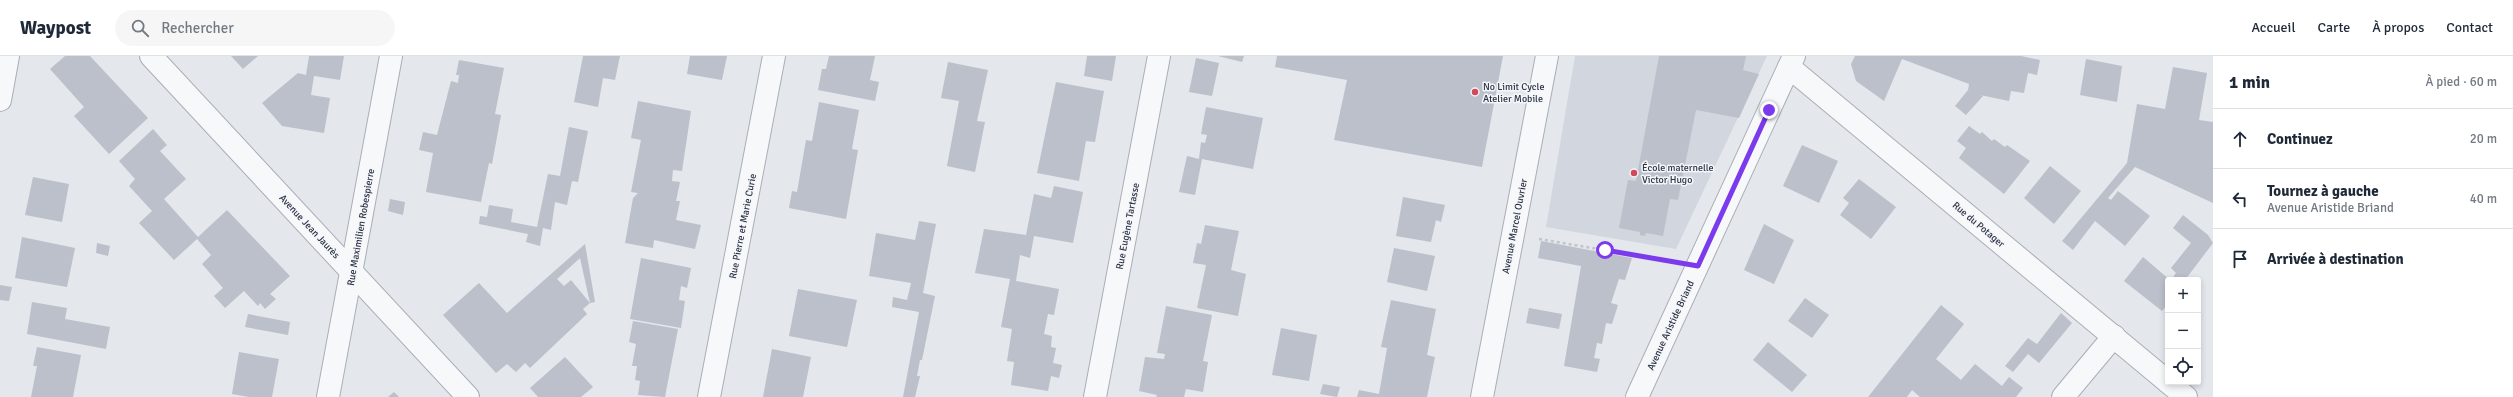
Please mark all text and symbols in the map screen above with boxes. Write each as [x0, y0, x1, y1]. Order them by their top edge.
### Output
search box [115, 10, 395, 46]
text: Waypost [20, 16, 91, 40]
icon: search [129, 17, 151, 39]
text: Rechercher [161, 19, 234, 37]
text: Accueil [2251, 19, 2296, 36]
text: Carte [2318, 19, 2350, 36]
text: À propos [2372, 19, 2424, 36]
text: Contact [2446, 19, 2493, 36]
text: 1 min [2229, 72, 2270, 93]
text: À pied · 60 m [2425, 74, 2497, 90]
place label: No Limit Cycle Atelier Mobile [1483, 81, 1544, 105]
marker: No Limit Cycle Atelier Mobile [1470, 87, 1480, 97]
route end [1760, 101, 1778, 119]
icon: ahead [2229, 128, 2251, 150]
text: Continuez [2267, 130, 2333, 148]
text: 20 m [2470, 131, 2497, 147]
place label: École maternelle Victor Hugo [1642, 161, 1714, 186]
street label: Rue Maximilien Robespierre [345, 168, 377, 287]
marker: École maternelle Victor Hugo [1629, 168, 1639, 178]
street label: Rue Pierre et Marie Curie [727, 173, 759, 280]
street label: Avenue Marcel Ouvrier [1500, 177, 1530, 275]
street label: Rue Eugène Tartasse [1114, 182, 1142, 270]
text: Tournez à gauche [2267, 182, 2379, 200]
icon: left [2229, 188, 2251, 210]
text: 40 m [2470, 191, 2497, 207]
street label: Avenue Jean Jaurès [276, 192, 342, 262]
street label: Rue du Potager [1950, 199, 2007, 250]
text: Avenue Aristide Briand [2267, 200, 2394, 216]
route start [1596, 241, 1614, 259]
icon: arrive [2229, 248, 2251, 270]
text: Arrivée à destination [2267, 250, 2404, 268]
map controls [2165, 277, 2201, 385]
button: + [2165, 277, 2201, 313]
street label: Avenue Aristide Briand [1645, 279, 1697, 372]
button: − [2165, 313, 2201, 349]
button: locate [2165, 349, 2201, 385]

